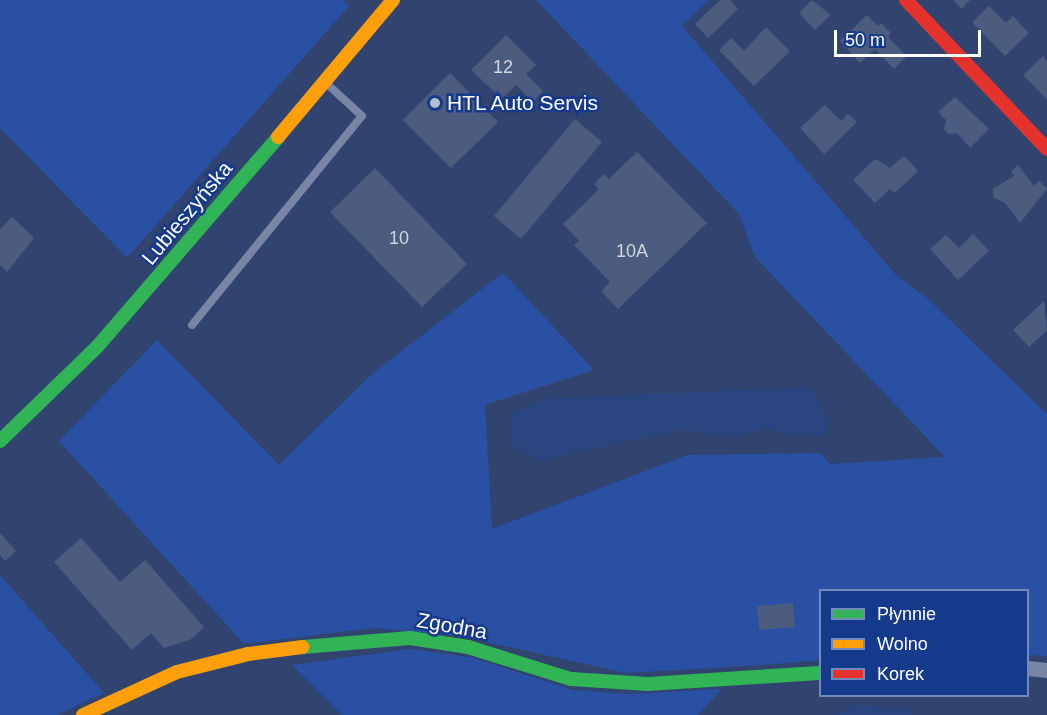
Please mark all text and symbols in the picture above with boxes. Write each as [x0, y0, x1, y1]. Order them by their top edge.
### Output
scale bar [837, 18, 984, 56]
text: 50 m [845, 30, 885, 50]
house number: 12 [493, 56, 513, 78]
place label: HTL Auto Servis [447, 90, 600, 116]
marker: HTL Auto Servis [428, 96, 442, 110]
street label: Lubieszyńska [136, 156, 238, 270]
house number: 10 [389, 227, 409, 249]
house number: 10A [616, 240, 648, 262]
legend [819, 589, 1029, 697]
text: Płynnie [877, 604, 936, 624]
street label: Zgodna [415, 607, 489, 645]
text: Wolno [877, 634, 928, 654]
text: Korek [877, 664, 924, 684]

